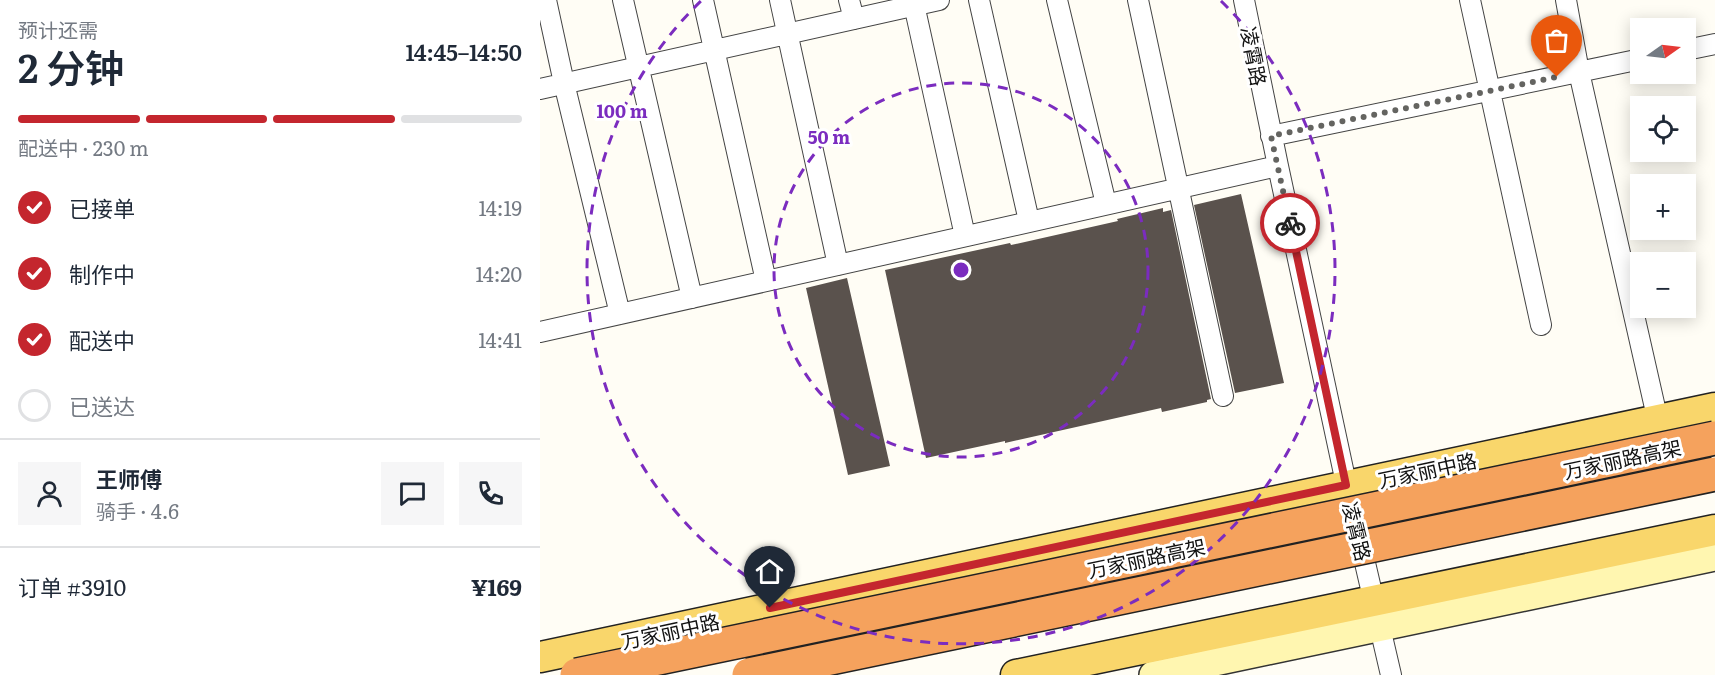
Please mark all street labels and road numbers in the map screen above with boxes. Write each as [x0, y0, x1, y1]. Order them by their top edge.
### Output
street label: 凌霄路 [1235, 24, 1275, 88]
street label: 万家丽路高架 [1560, 431, 1684, 485]
street label: 万家丽中路 [1375, 444, 1479, 494]
street label: 凌霄路 [1336, 498, 1380, 564]
street label: 万家丽路高架 [1084, 530, 1208, 584]
street label: 万家丽中路 [618, 605, 722, 655]

